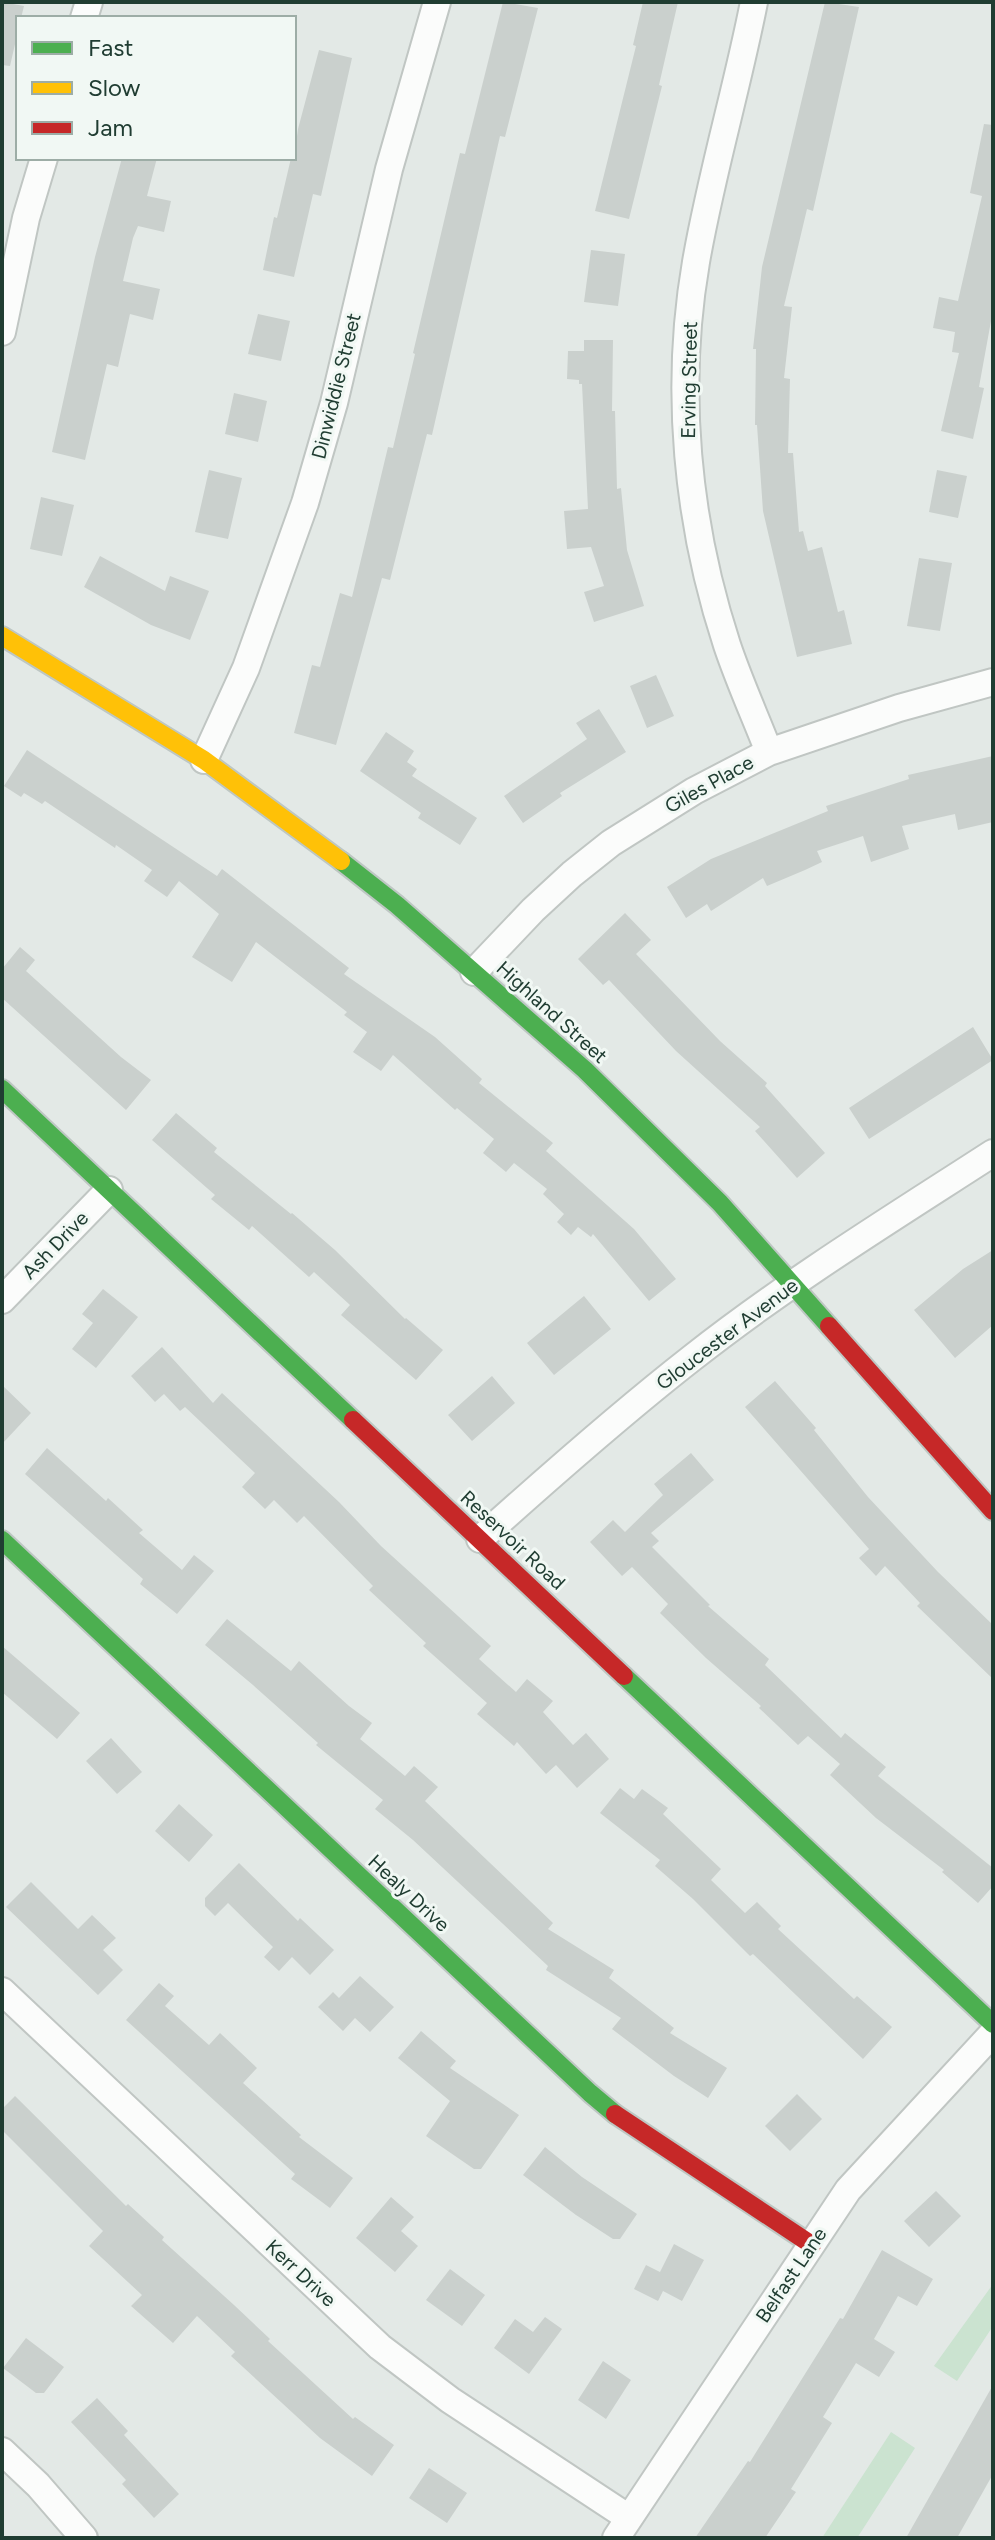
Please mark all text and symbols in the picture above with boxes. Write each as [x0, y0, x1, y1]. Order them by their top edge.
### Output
legend [16, 16, 296, 160]
text: Fast [88, 33, 133, 62]
text: Slow [88, 73, 141, 102]
text: Jam [88, 113, 133, 142]
street label: Dinwiddie Street [306, 310, 366, 462]
street label: Erving Street [676, 321, 702, 439]
street label: Giles Place [661, 750, 757, 818]
street label: Highland Street [492, 956, 612, 1068]
street label: Ash Drive [17, 1206, 93, 1284]
street label: Gloucester Avenue [651, 1273, 803, 1395]
street label: Reservoir Road [456, 1485, 570, 1595]
street label: Healy Drive [363, 1849, 455, 1937]
street label: Belfast Lane [750, 2223, 832, 2327]
street label: Kerr Drive [261, 2234, 341, 2312]

